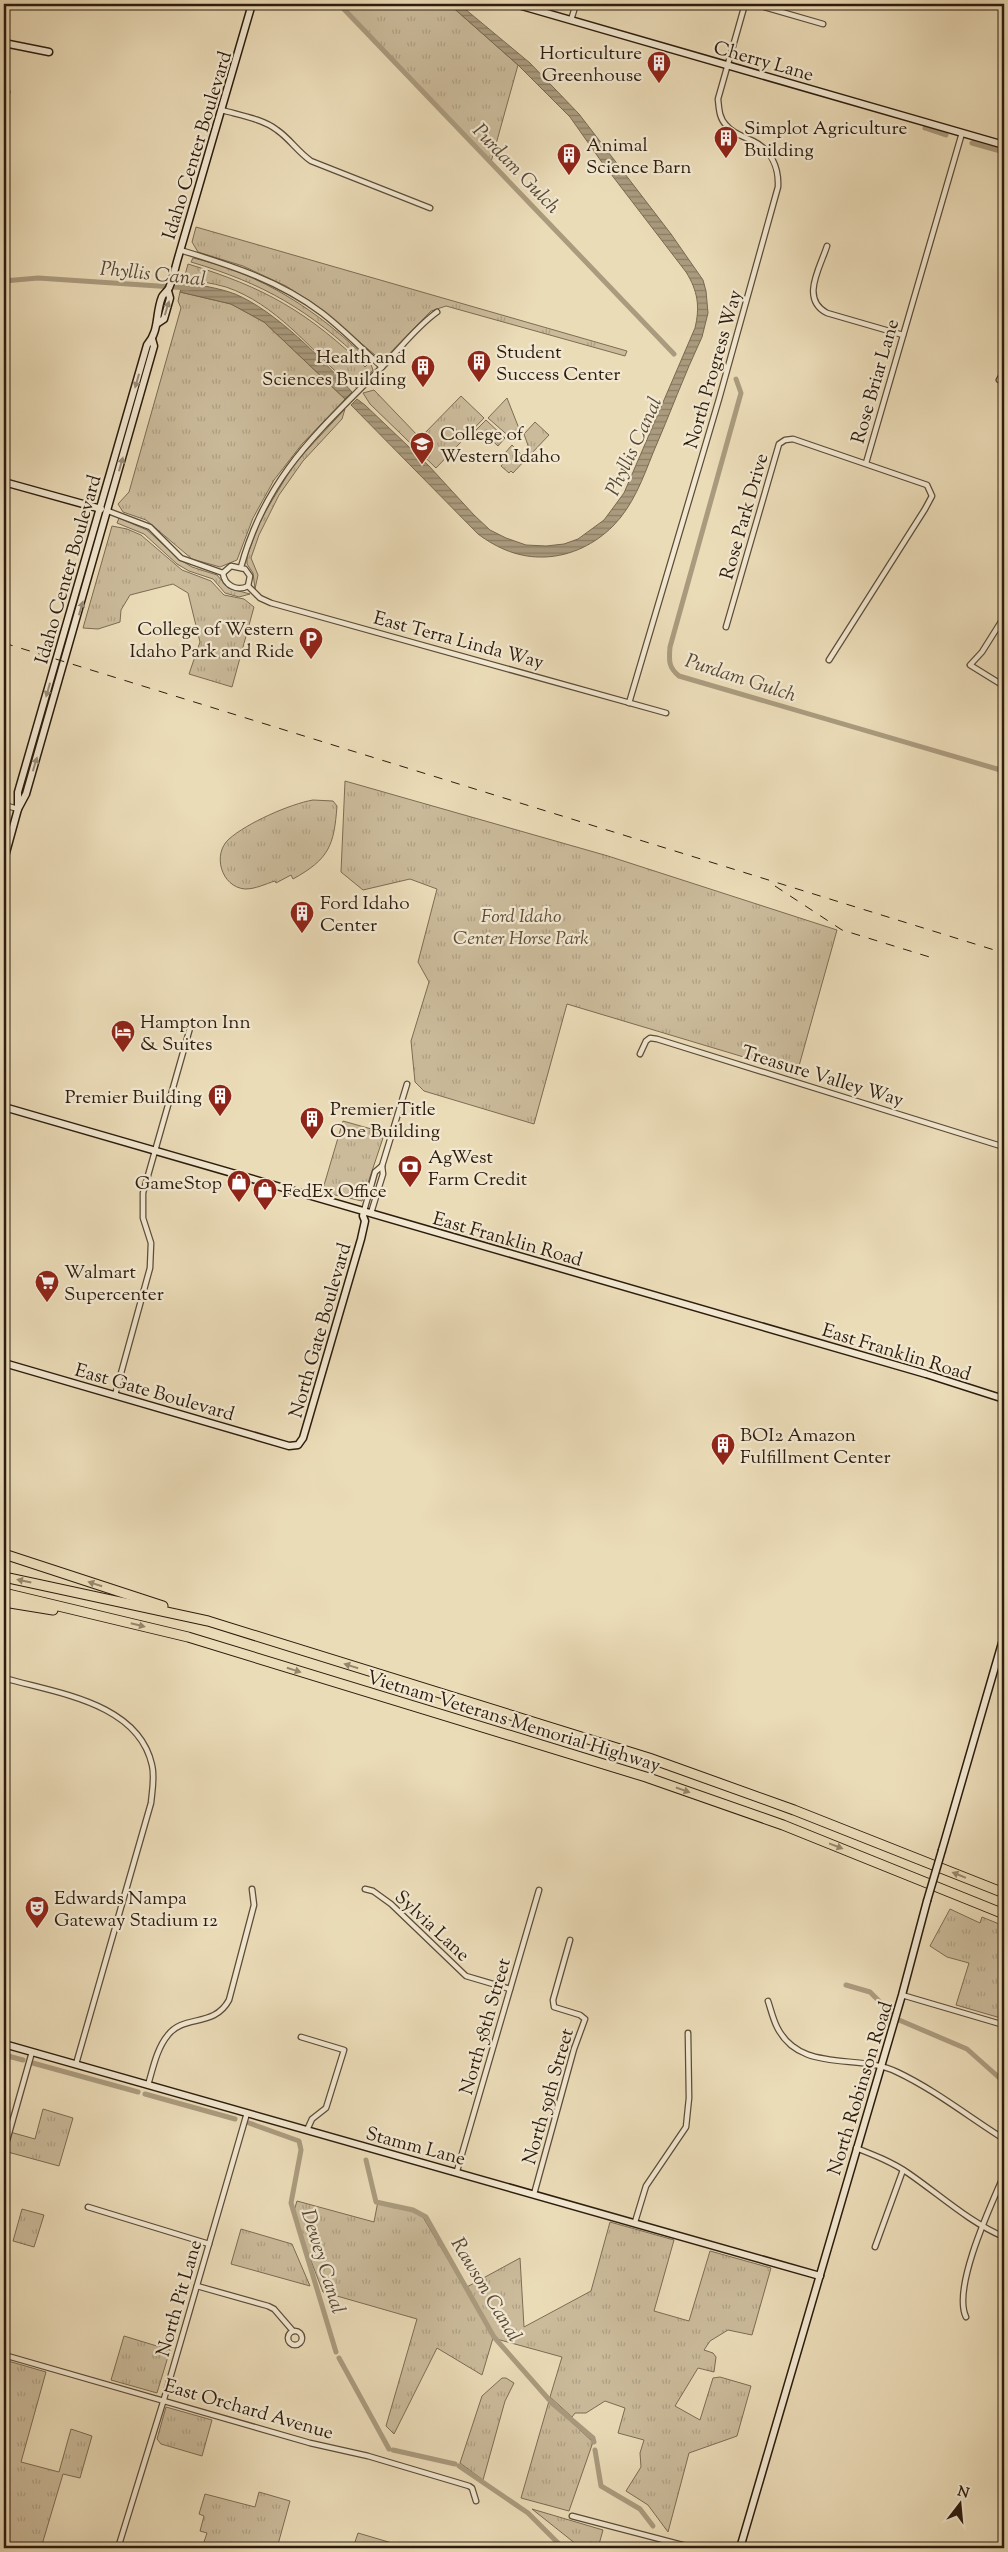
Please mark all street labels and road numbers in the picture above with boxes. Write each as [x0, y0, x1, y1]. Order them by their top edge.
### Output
street label: Cherry Lane [710, 35, 817, 90]
street label: Idaho Center Boulevard [157, 48, 240, 243]
street label: North Progress Way [679, 287, 750, 452]
street label: Rose Briar Lane [846, 316, 907, 447]
street label: Rose Park Drive [715, 450, 776, 583]
street label: Idaho Center Boulevard [29, 472, 109, 667]
street label: East Terra Linda Way [370, 606, 547, 677]
street label: Treasure Valley Way [738, 1040, 907, 1115]
street label: East Franklin Road [429, 1206, 586, 1275]
street label: North Gate Boulevard [283, 1240, 359, 1421]
street label: East Franklin Road [818, 1318, 974, 1389]
street label: East Gate Boulevard [71, 1358, 238, 1429]
street label: Vietnam Veterans Memorial Highway [363, 1665, 664, 1780]
street label: Sylvia Lane [388, 1885, 475, 1969]
street label: North 58th Street [454, 1955, 519, 2098]
street label: North Robinson Road [822, 1998, 901, 2179]
street label: North 59th Street [517, 2025, 582, 2168]
street label: Stamm Lane [363, 2121, 468, 2174]
street label: North Pit Lane [151, 2237, 210, 2360]
street label: East Orchard Avenue [160, 2373, 336, 2448]

